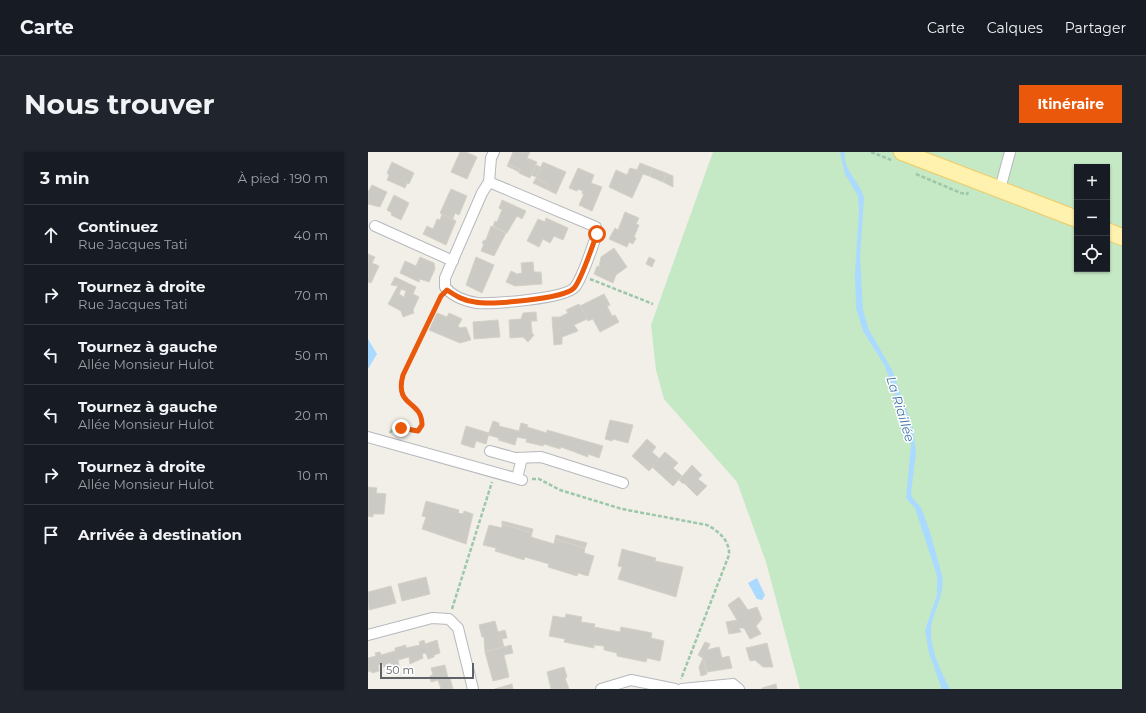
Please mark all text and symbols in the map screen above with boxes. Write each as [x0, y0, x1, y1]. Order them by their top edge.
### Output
text: Carte [20, 16, 74, 39]
text: Carte [927, 19, 965, 37]
text: Calques [987, 19, 1043, 37]
text: Partager [1065, 19, 1126, 37]
button: Itinéraire [1019, 85, 1122, 123]
text: Nous trouver [24, 87, 215, 121]
map controls [1074, 164, 1110, 272]
button: + [1074, 164, 1110, 200]
text: 3 min [40, 168, 90, 188]
text: À pied · 190 m [238, 170, 328, 186]
button: − [1074, 200, 1110, 236]
text: Continuez [78, 217, 158, 236]
icon: ahead [40, 224, 62, 246]
route start [588, 225, 606, 243]
text: 40 m [294, 227, 328, 243]
text: Rue Jacques Tati [78, 236, 187, 252]
button: locate [1074, 236, 1110, 272]
text: Tournez à droite [78, 277, 206, 296]
icon: right [40, 284, 62, 306]
text: 70 m [295, 287, 328, 303]
text: Rue Jacques Tati [78, 296, 187, 312]
text: Tournez à gauche [78, 337, 217, 356]
icon: left [40, 344, 62, 366]
text: 50 m [295, 347, 328, 363]
text: Allée Monsieur Hulot [78, 356, 214, 372]
water label: La Riaillée [883, 374, 919, 444]
text: Tournez à gauche [78, 397, 217, 416]
icon: left [40, 404, 62, 426]
text: 20 m [295, 407, 328, 423]
text: Allée Monsieur Hulot [78, 416, 214, 432]
route end [392, 419, 410, 437]
text: Tournez à droite [78, 457, 206, 476]
icon: right [40, 464, 62, 486]
text: 10 m [298, 467, 328, 483]
text: Allée Monsieur Hulot [78, 476, 214, 492]
icon: arrive [40, 524, 62, 546]
text: Arrivée à destination [78, 525, 242, 544]
scale bar [380, 661, 474, 680]
text: 50 m [386, 663, 414, 677]

